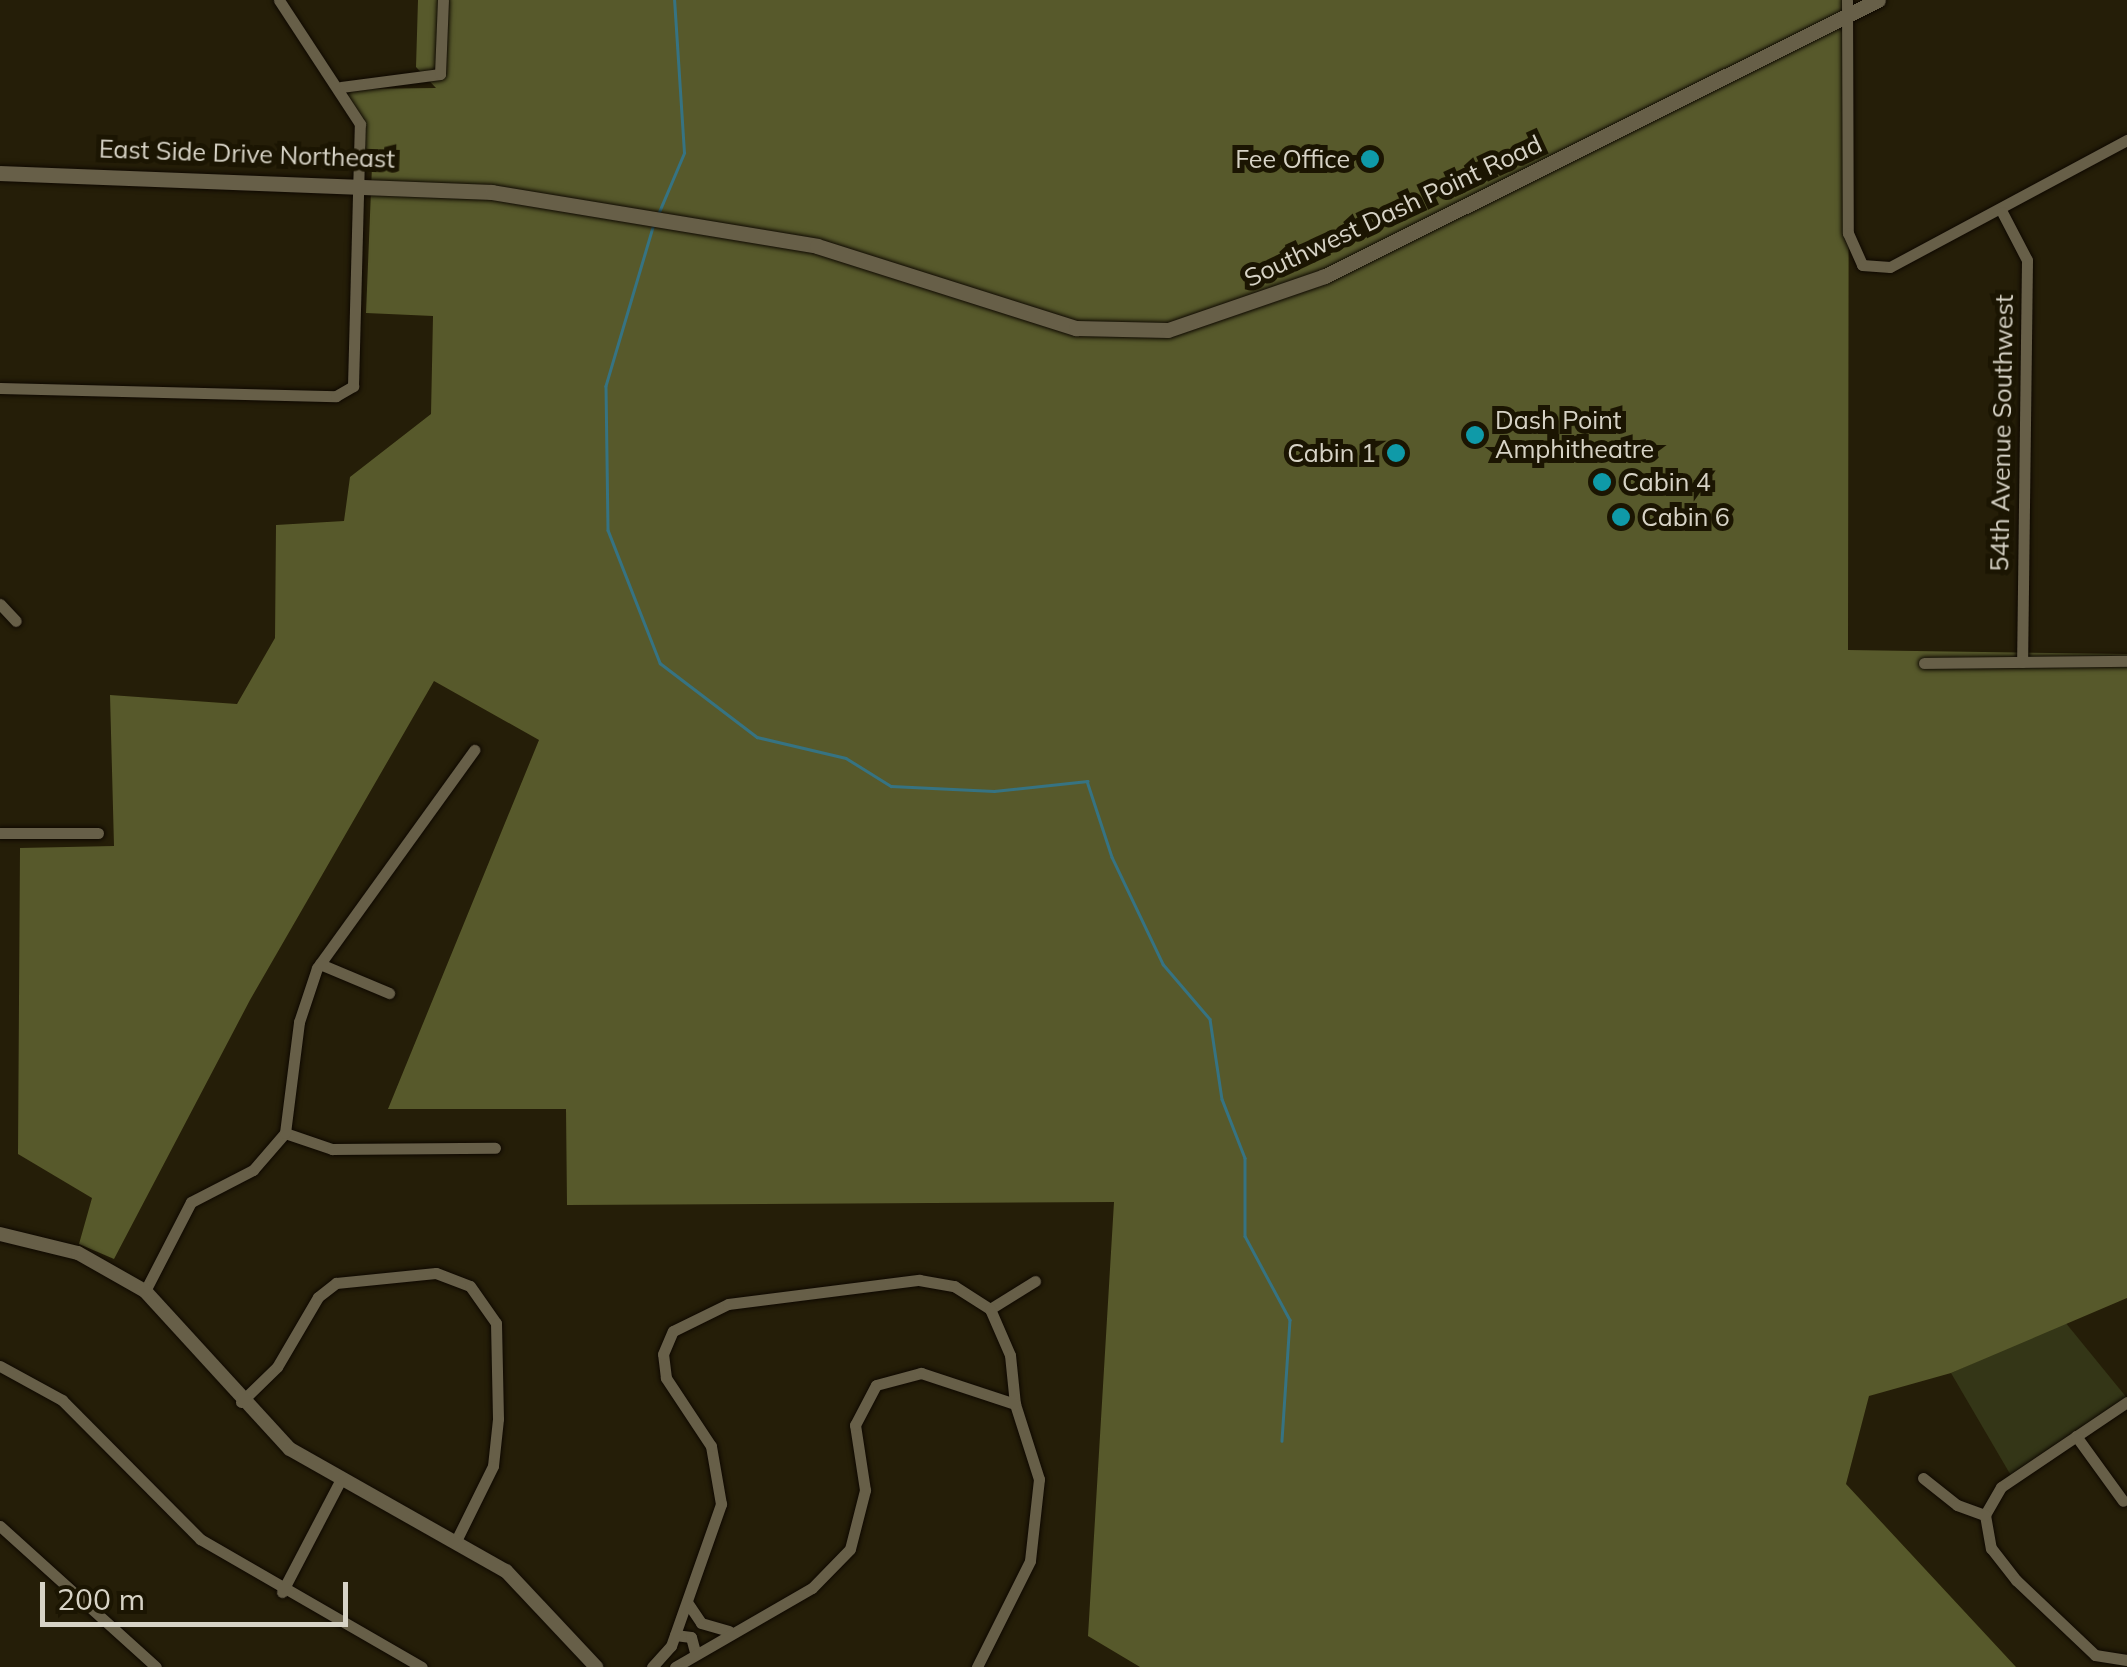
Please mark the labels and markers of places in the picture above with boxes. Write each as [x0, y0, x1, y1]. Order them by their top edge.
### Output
place label: Fee Office [1235, 144, 1350, 174]
marker: Fee Office [1359, 148, 1381, 170]
place label: Dash Point Amphitheatre [1495, 406, 1654, 465]
marker: Dash Point Amphitheatre [1464, 424, 1486, 446]
place label: Cabin 1 [1287, 438, 1376, 468]
marker: Cabin 1 [1385, 442, 1407, 464]
place label: Cabin 4 [1622, 467, 1711, 497]
marker: Cabin 4 [1591, 471, 1613, 493]
place label: Cabin 6 [1641, 502, 1730, 532]
marker: Cabin 6 [1610, 506, 1632, 528]

